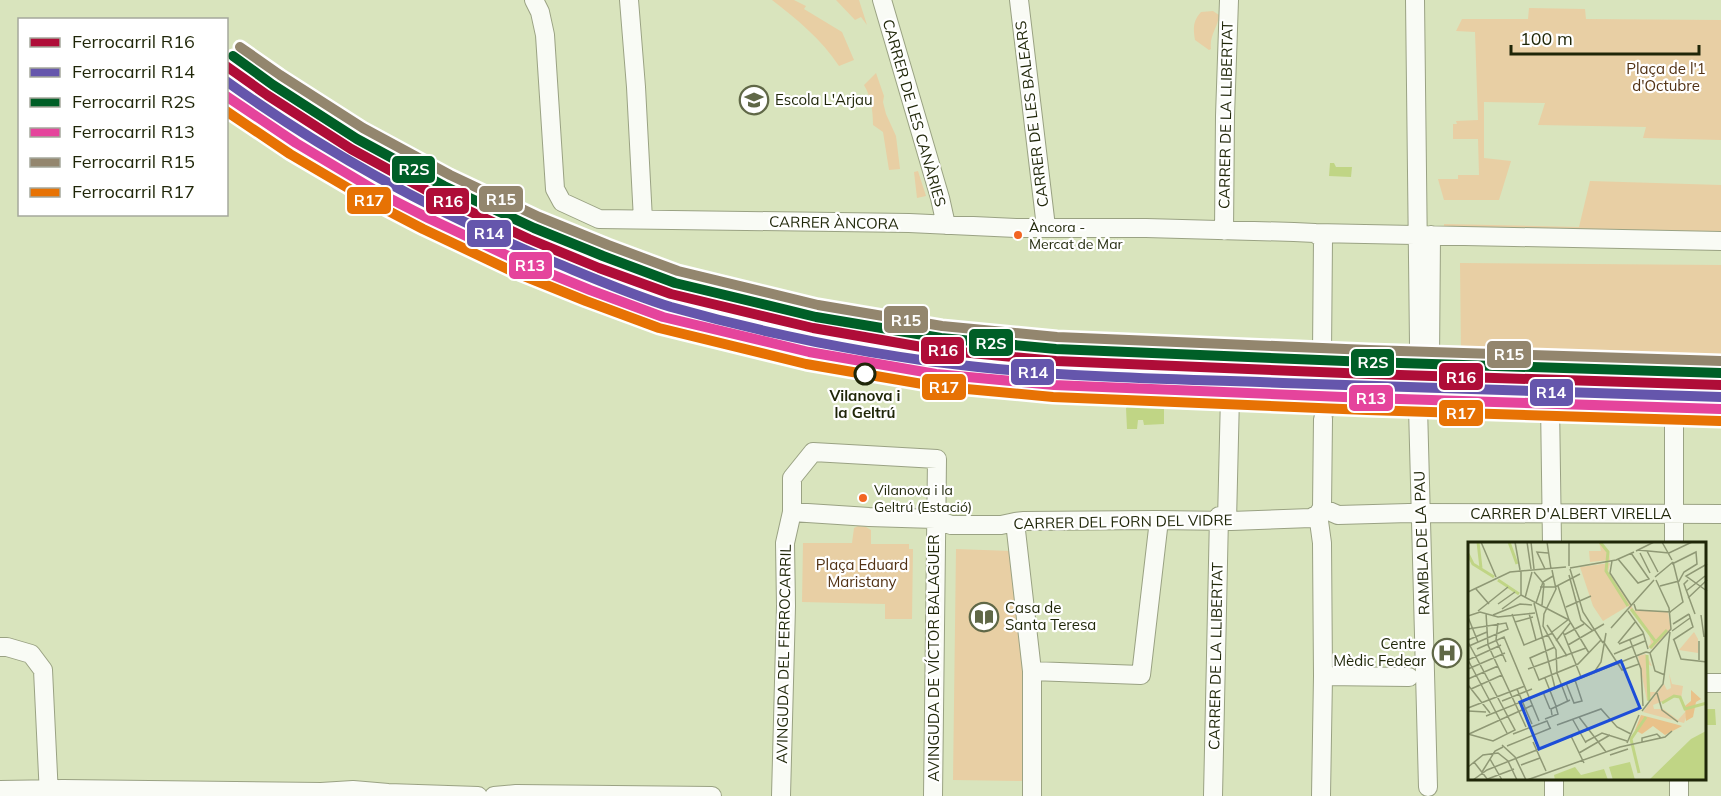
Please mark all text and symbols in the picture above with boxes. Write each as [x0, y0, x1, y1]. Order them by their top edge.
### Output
street label: CARRER DE LES CANÀRIES [879, 17, 950, 209]
legend [18, 18, 228, 216]
scale bar [1511, 18, 1698, 56]
street label: CARRER DE LES BALEARS [1011, 20, 1052, 208]
street label: CARRER DE LA LLIBERTAT [1214, 21, 1237, 209]
text: 100 m [1520, 27, 1573, 50]
text: Ferrocarril R16 [72, 30, 195, 53]
park label: Plaça de l'1 d'Octubre [1626, 59, 1706, 95]
text: Ferrocarril R14 [72, 60, 195, 83]
school or university icon: Escola L'Arjau [738, 84, 770, 116]
text: Ferrocarril R2S [72, 90, 195, 113]
place label: Escola L'Arjau [775, 90, 873, 109]
text: Ferrocarril R13 [72, 120, 195, 143]
text: Ferrocarril R15 [72, 150, 195, 173]
line badge: R2S [391, 155, 436, 184]
text: R2S [398, 159, 430, 179]
text: Ferrocarril R17 [72, 180, 195, 203]
line badge: R15 [478, 185, 524, 213]
line badge: R17 [346, 186, 392, 215]
line badge: R16 [425, 187, 470, 215]
text: R15 [486, 189, 517, 209]
text: R17 [354, 190, 384, 210]
text: R16 [433, 191, 464, 211]
street label: CARRER ÀNCORA [769, 212, 899, 233]
place label: Àncora - Mercat de Mar [1029, 218, 1124, 253]
line badge: R14 [466, 219, 512, 248]
text: R14 [474, 223, 505, 243]
marker: Àncora - Mercat de Mar [1012, 229, 1024, 241]
line badge: R13 [508, 251, 553, 280]
text: R13 [515, 255, 545, 275]
line badge: R15 [883, 305, 929, 334]
text: R15 [891, 310, 922, 330]
line badge: R2S [968, 328, 1014, 357]
text: R2S [975, 333, 1007, 353]
line badge: R16 [920, 336, 965, 365]
text: R16 [928, 340, 959, 360]
line badge: R15 [1486, 340, 1532, 369]
text: R15 [1494, 344, 1525, 364]
line badge: R2S [1350, 348, 1395, 377]
text: R2S [1357, 352, 1389, 372]
line badge: R14 [1010, 358, 1055, 386]
text: R14 [1018, 362, 1049, 382]
line badge: R16 [1438, 362, 1484, 391]
marker: Vilanova i la Geltrú [854, 363, 876, 385]
text: R16 [1446, 367, 1477, 387]
line badge: R17 [921, 373, 967, 401]
text: R17 [929, 377, 959, 397]
line badge: R14 [1529, 378, 1574, 407]
text: R14 [1536, 382, 1567, 402]
line badge: R13 [1348, 384, 1394, 412]
place label: Vilanova i la Geltrú [828, 386, 901, 422]
text: R13 [1356, 388, 1386, 408]
line badge: R17 [1438, 399, 1484, 427]
text: R17 [1446, 403, 1476, 423]
street label: RAMBLA DE LA PAU [1409, 470, 1434, 616]
place label: Vilanova i la Geltrú (Estació) [874, 481, 972, 516]
marker: Vilanova i la Geltrú (Estació) [857, 492, 869, 504]
street label: CARRER D'ALBERT VIRELLA [1470, 504, 1672, 523]
street label: CARRER DEL FORN DEL VIDRE [1013, 510, 1233, 533]
street label: AVINGUDA DE VÍCTOR BALAGUER [924, 534, 943, 782]
inset map [1468, 542, 1706, 781]
street label: AVINGUDA DEL FERROCARRIL [772, 544, 795, 764]
park label: Plaça Eduard Maristany [816, 555, 908, 591]
street label: CARRER DE LA LLIBERTAT [1204, 562, 1227, 750]
place label: Casa de Santa Teresa [1005, 598, 1096, 634]
library icon: Casa de Santa Teresa [968, 601, 1000, 633]
place label: Centre Mèdic Fedear [1333, 634, 1427, 670]
hospital icon: Centre Mèdic Fedear [1431, 637, 1463, 669]

